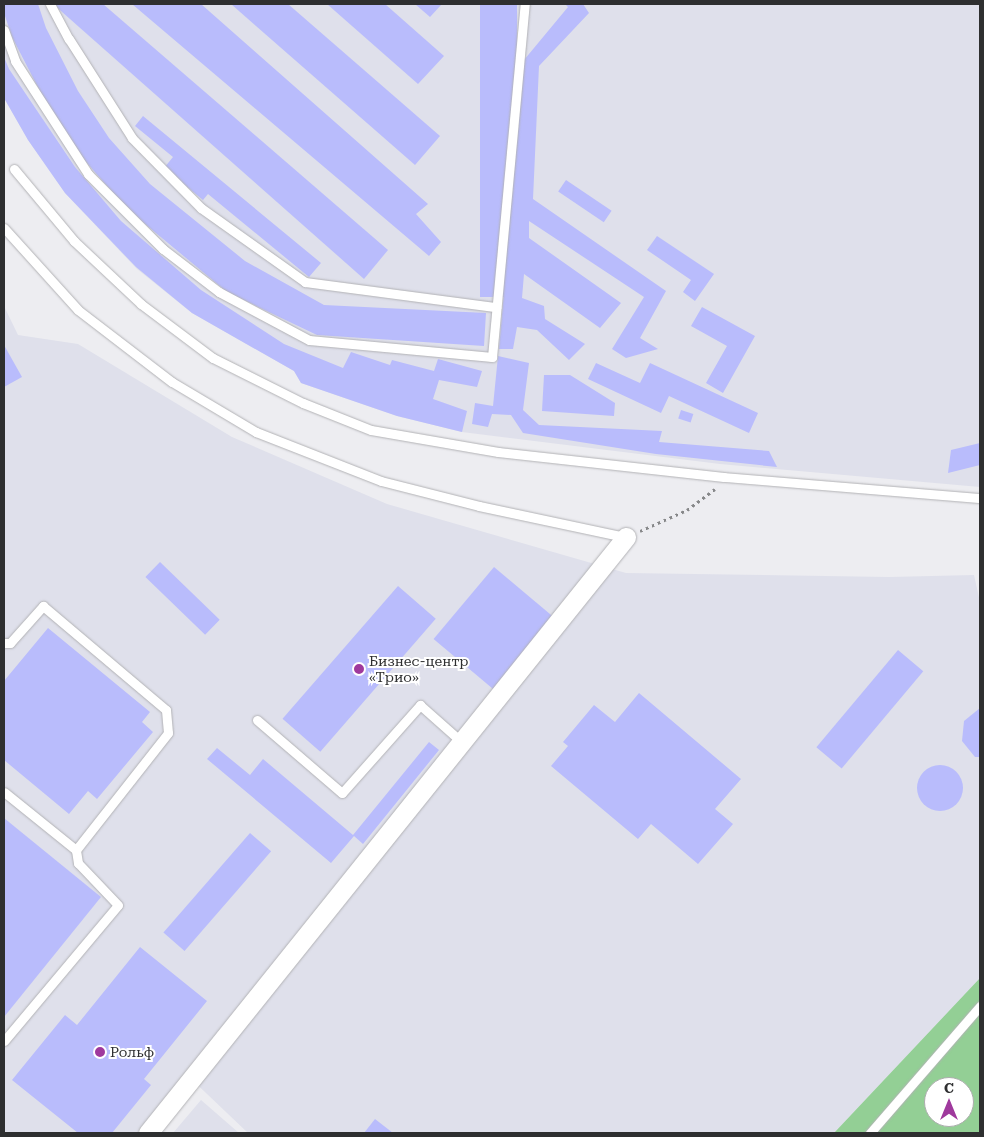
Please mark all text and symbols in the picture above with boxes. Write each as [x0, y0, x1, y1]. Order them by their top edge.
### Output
place label: Бизнес-центр «Трио» [369, 653, 468, 686]
marker: Бизнес-центр «Трио» [353, 663, 365, 675]
place label: Рольф [110, 1044, 154, 1060]
marker: Рольф [94, 1046, 106, 1058]
north arrow [924, 1077, 974, 1127]
text: С [944, 1080, 954, 1096]

